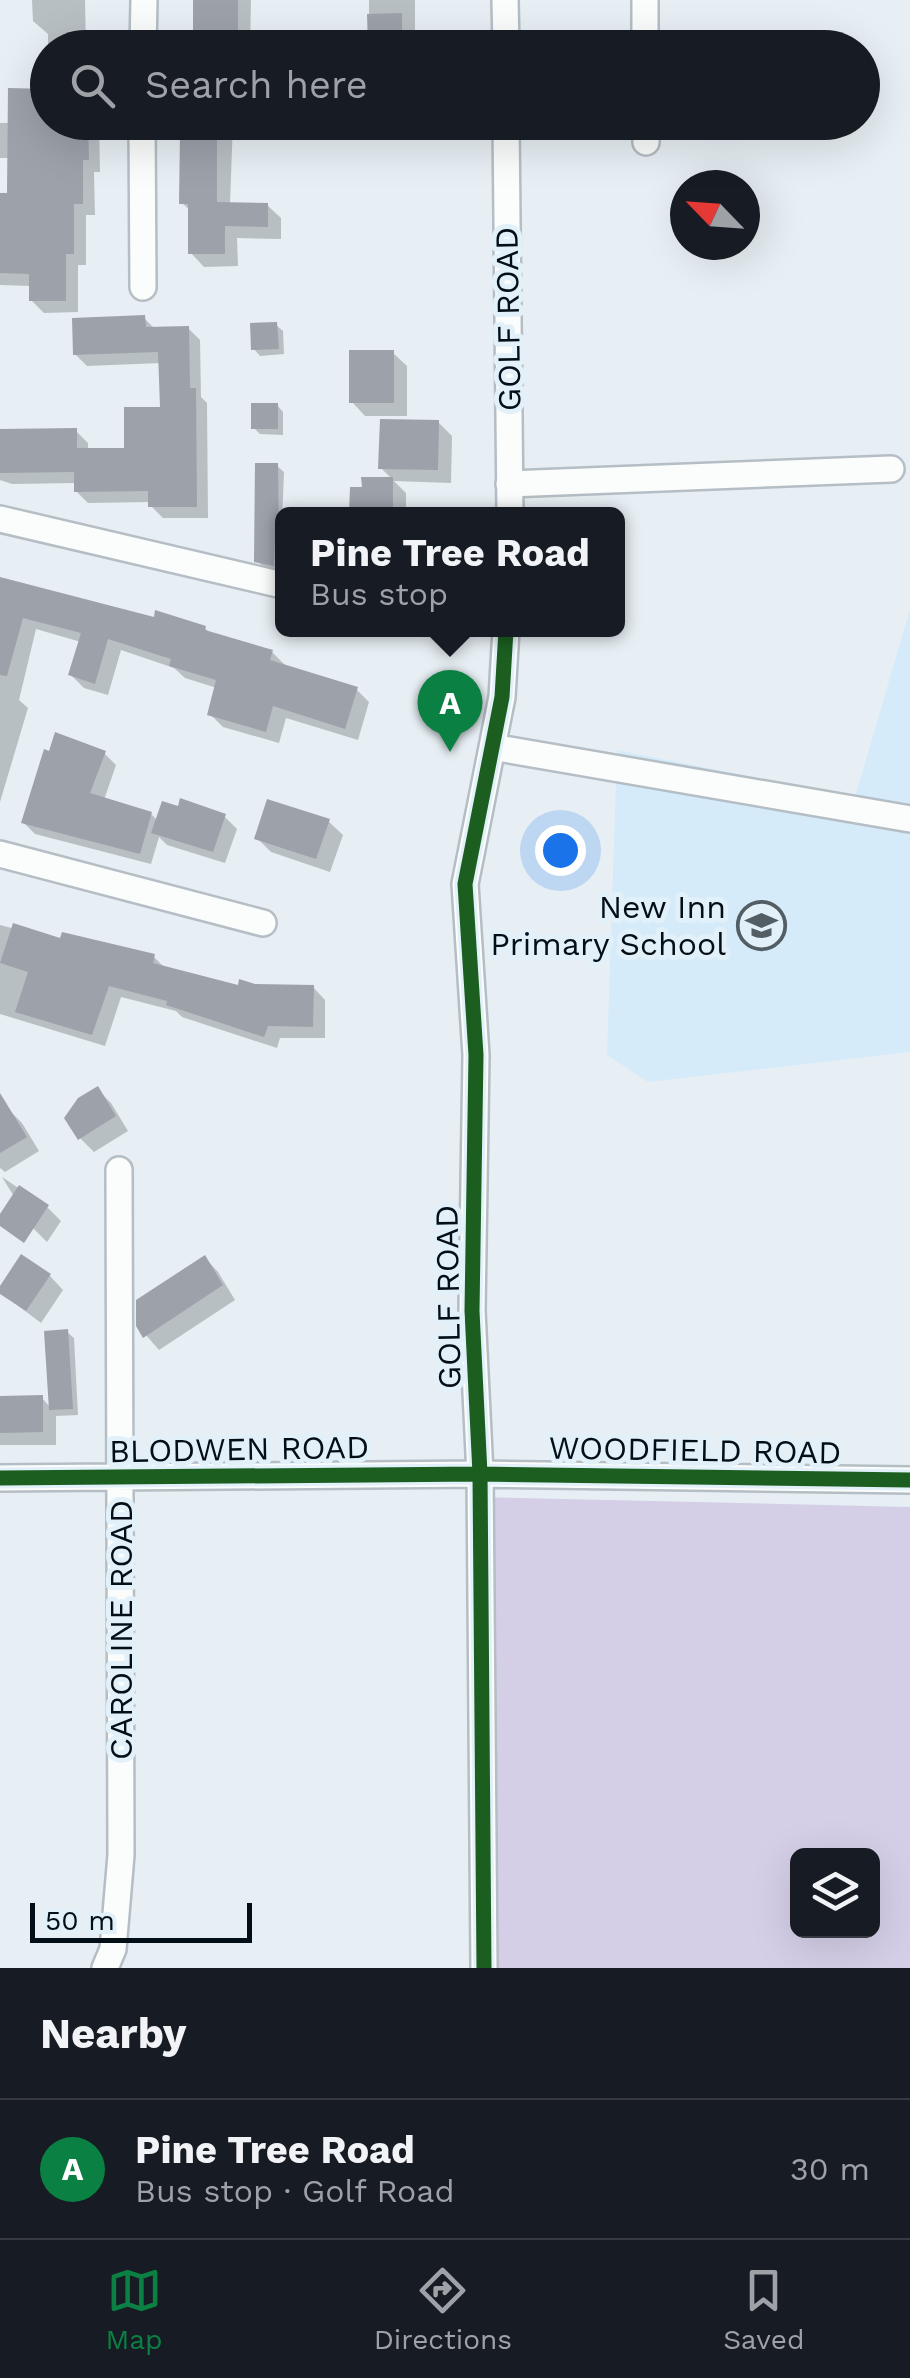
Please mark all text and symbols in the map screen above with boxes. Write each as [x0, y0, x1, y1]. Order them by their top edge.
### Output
search box [30, 30, 880, 140]
icon: search [65, 58, 120, 113]
text: Search here [145, 63, 368, 107]
north arrow [670, 170, 760, 260]
street label: GOLF ROAD [487, 226, 529, 412]
popup [275, 507, 625, 637]
text: Pine Tree Road [310, 531, 590, 575]
text: Bus stop [310, 575, 448, 613]
pin: A [418, 670, 482, 752]
your location [535, 825, 586, 876]
place label: New Inn Primary School [490, 888, 726, 963]
school or university icon: New Inn Primary School [735, 899, 787, 951]
street label: GOLF ROAD [427, 1204, 469, 1390]
street label: BLODWEN ROAD [109, 1428, 369, 1470]
street label: WOODFIELD ROAD [548, 1428, 842, 1472]
street label: CAROLINE ROAD [102, 1500, 140, 1760]
map controls [790, 1848, 880, 1938]
button: layers [790, 1848, 880, 1938]
scale bar [30, 1898, 252, 1942]
text: 50 m [45, 1904, 115, 1937]
text: Nearby [40, 2009, 187, 2058]
text: Pine Tree Road [135, 2128, 415, 2172]
text: A [62, 2150, 83, 2188]
text: 30 m [790, 2150, 870, 2188]
text: Bus stop · Golf Road [135, 2172, 455, 2210]
tab: Map [106, 2263, 163, 2356]
tab: Directions [374, 2263, 512, 2356]
tab: Saved [723, 2263, 804, 2356]

